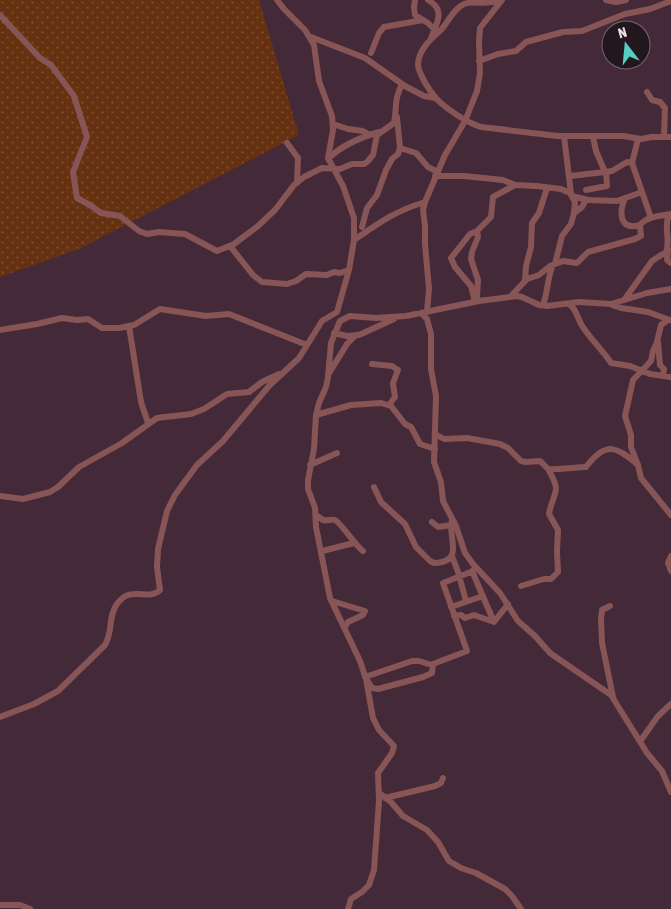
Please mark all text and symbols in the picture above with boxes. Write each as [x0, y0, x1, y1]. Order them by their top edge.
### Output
north arrow [601, 20, 651, 70]
text: N [616, 24, 629, 41]

